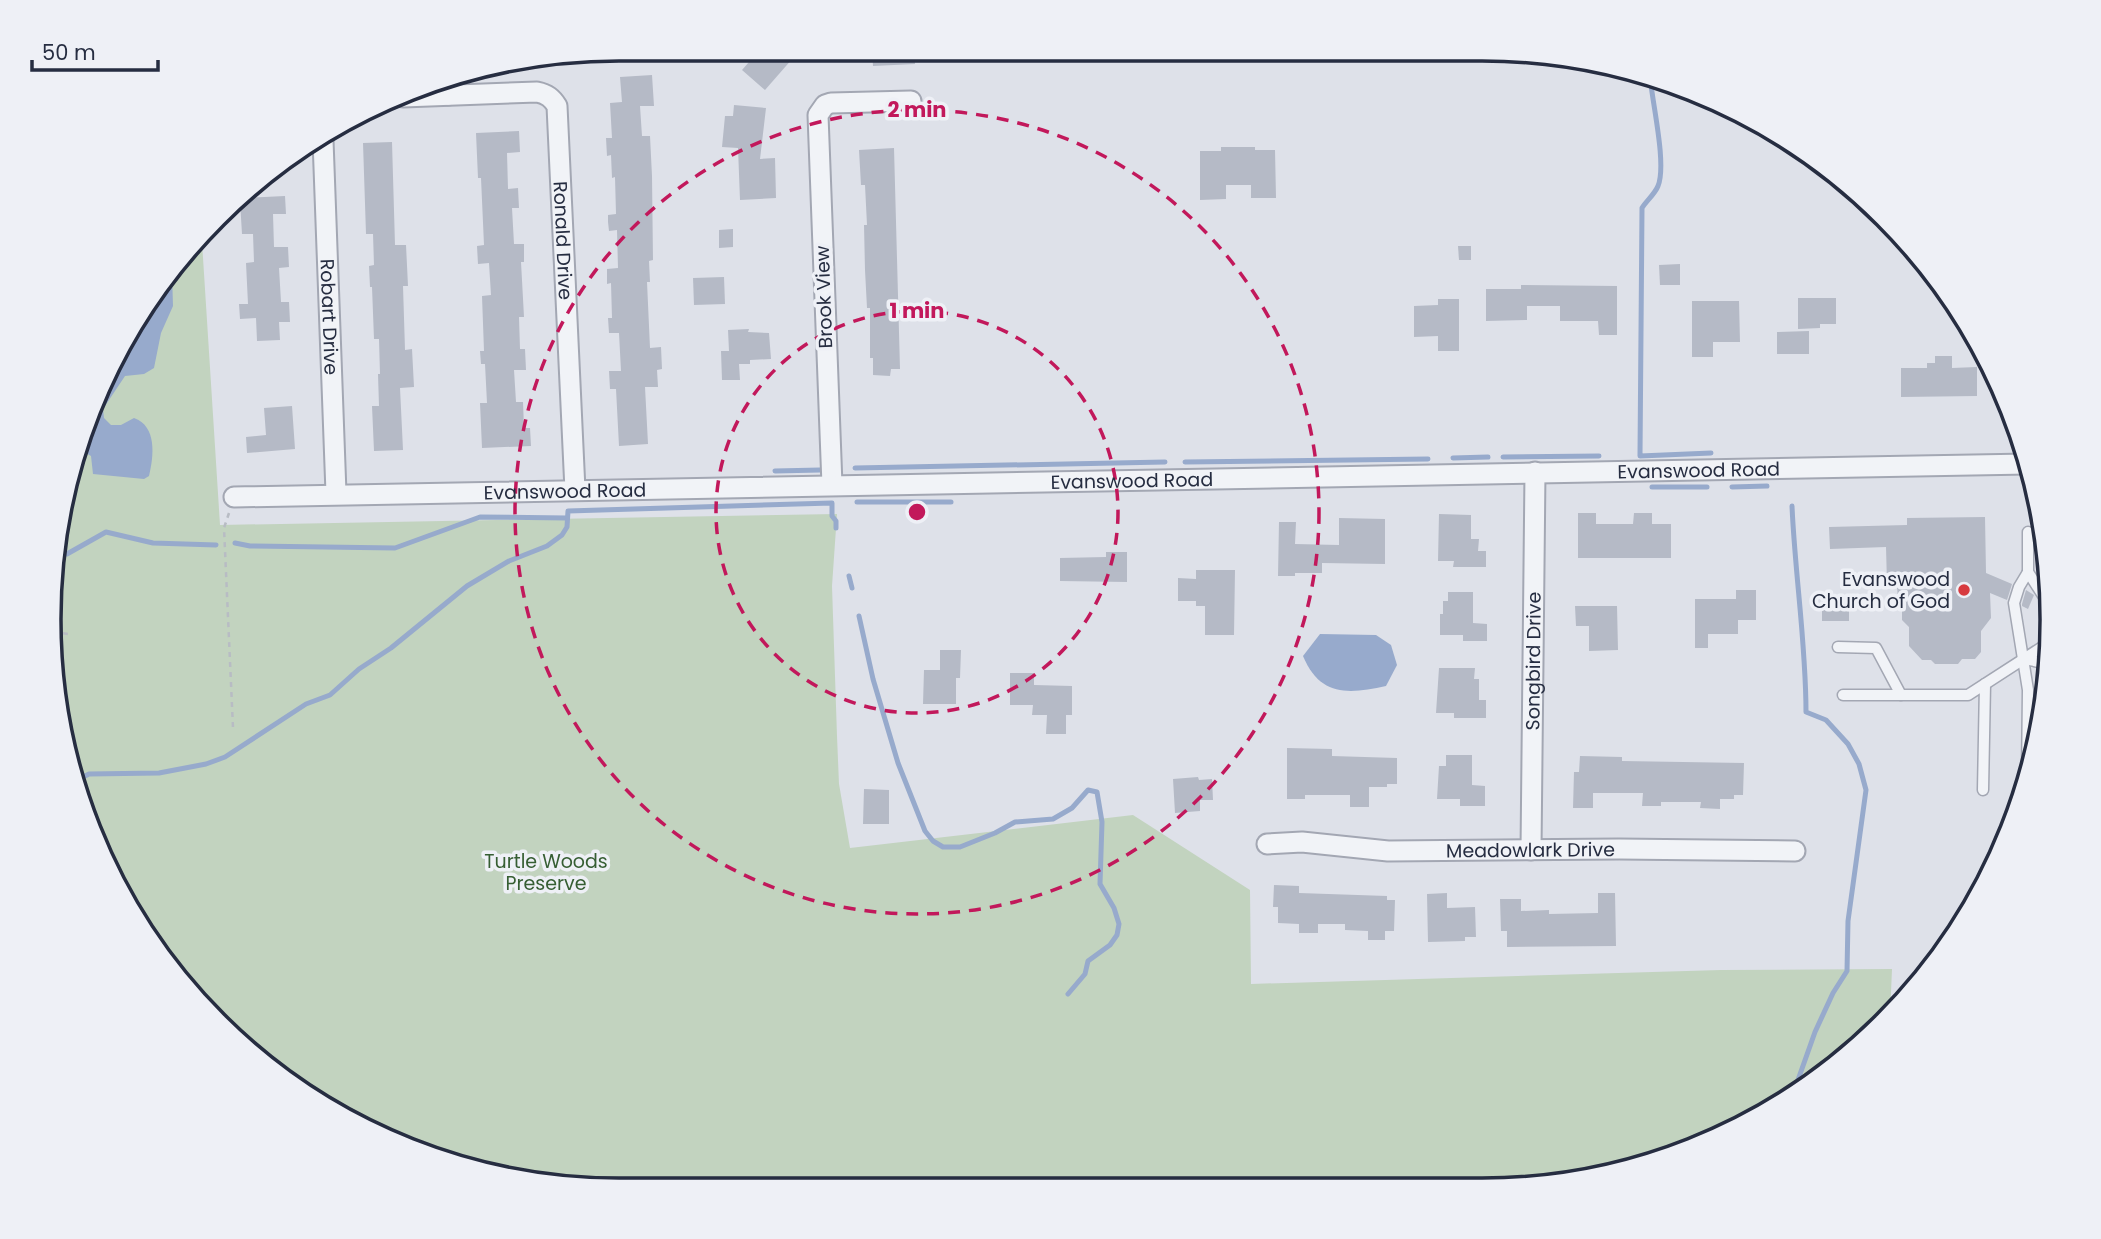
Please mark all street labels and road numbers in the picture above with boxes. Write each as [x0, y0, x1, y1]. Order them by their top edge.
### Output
street label: Ronald Drive [547, 180, 580, 301]
street label: Brook View [809, 245, 839, 349]
street label: Robart Drive [314, 258, 345, 375]
street label: Evanswood Road [1617, 455, 1780, 485]
street label: Evanswood Road [1050, 465, 1213, 495]
street label: Evanswood Road [483, 476, 647, 506]
street label: Songbird Drive [1519, 592, 1547, 730]
street label: Meadowlark Drive [1446, 836, 1615, 864]

